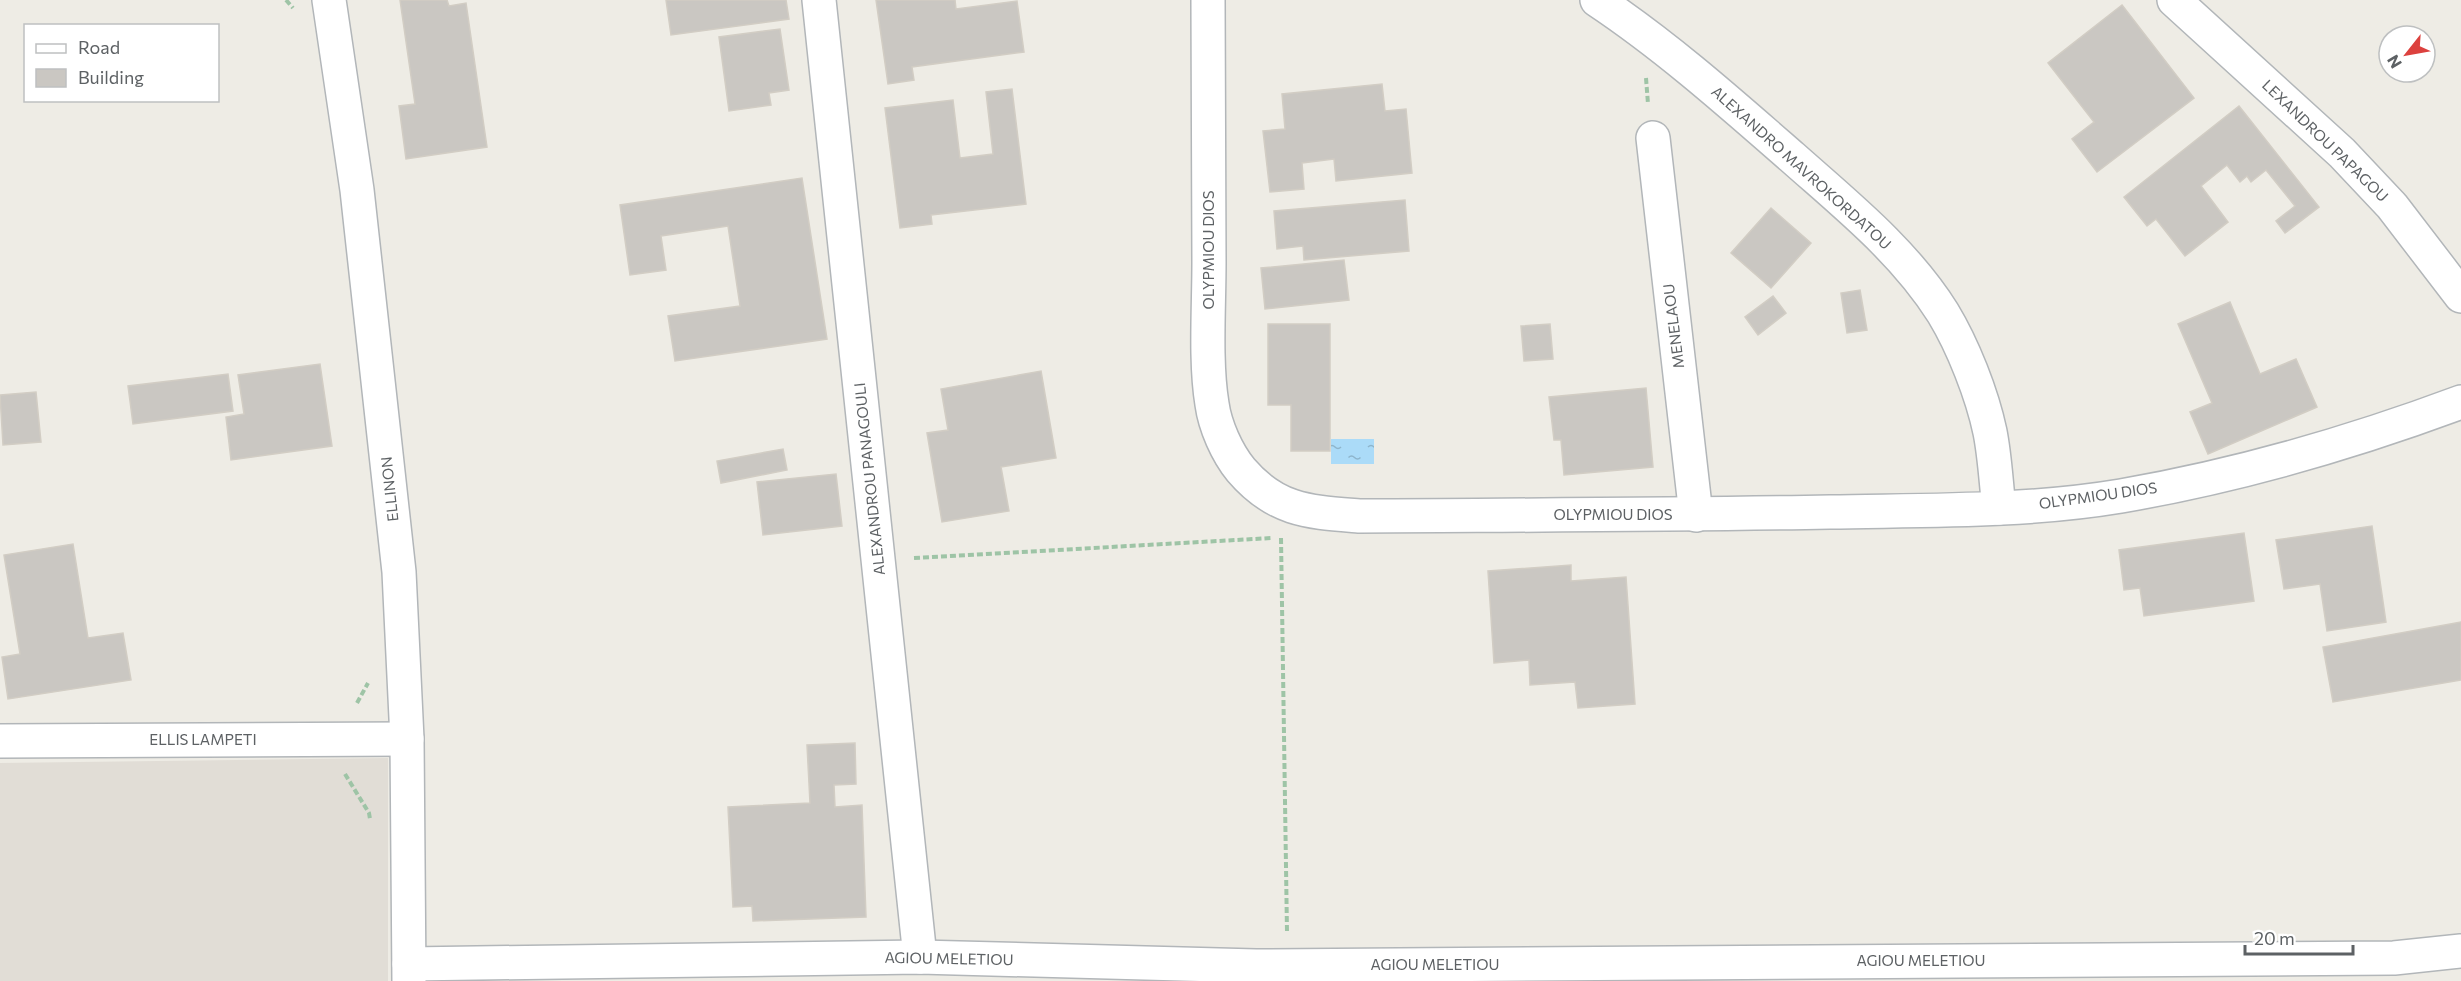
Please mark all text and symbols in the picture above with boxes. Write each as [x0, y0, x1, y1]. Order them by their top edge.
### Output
legend [24, 24, 219, 102]
north arrow [2377, 24, 2437, 84]
text: Road [78, 36, 120, 58]
text: N [2382, 52, 2405, 72]
text: Building [78, 66, 144, 88]
street label: LEXANDROU PAPAGOU [2259, 75, 2392, 205]
street label: ALEXANDRO MAVROKORDATOU [1708, 82, 1895, 253]
street label: OLYPMIOU DIOS [1199, 190, 1217, 310]
street label: MENELAOU [1659, 283, 1687, 369]
street label: ALEXANDROU PANAGOULI [850, 382, 888, 576]
street label: ELLINON [377, 456, 401, 522]
street label: OLYPMIOU DIOS [2038, 478, 2158, 512]
street label: OLYPMIOU DIOS [1553, 505, 1673, 523]
street label: ELLIS LAMPETI [149, 730, 257, 748]
scale bar [2245, 918, 2353, 956]
text: 20 m [2254, 927, 2295, 949]
street label: AGIOU MELETIOU [884, 948, 1014, 968]
street label: AGIOU MELETIOU [1857, 951, 1985, 969]
street label: AGIOU MELETIOU [1371, 955, 1499, 973]

